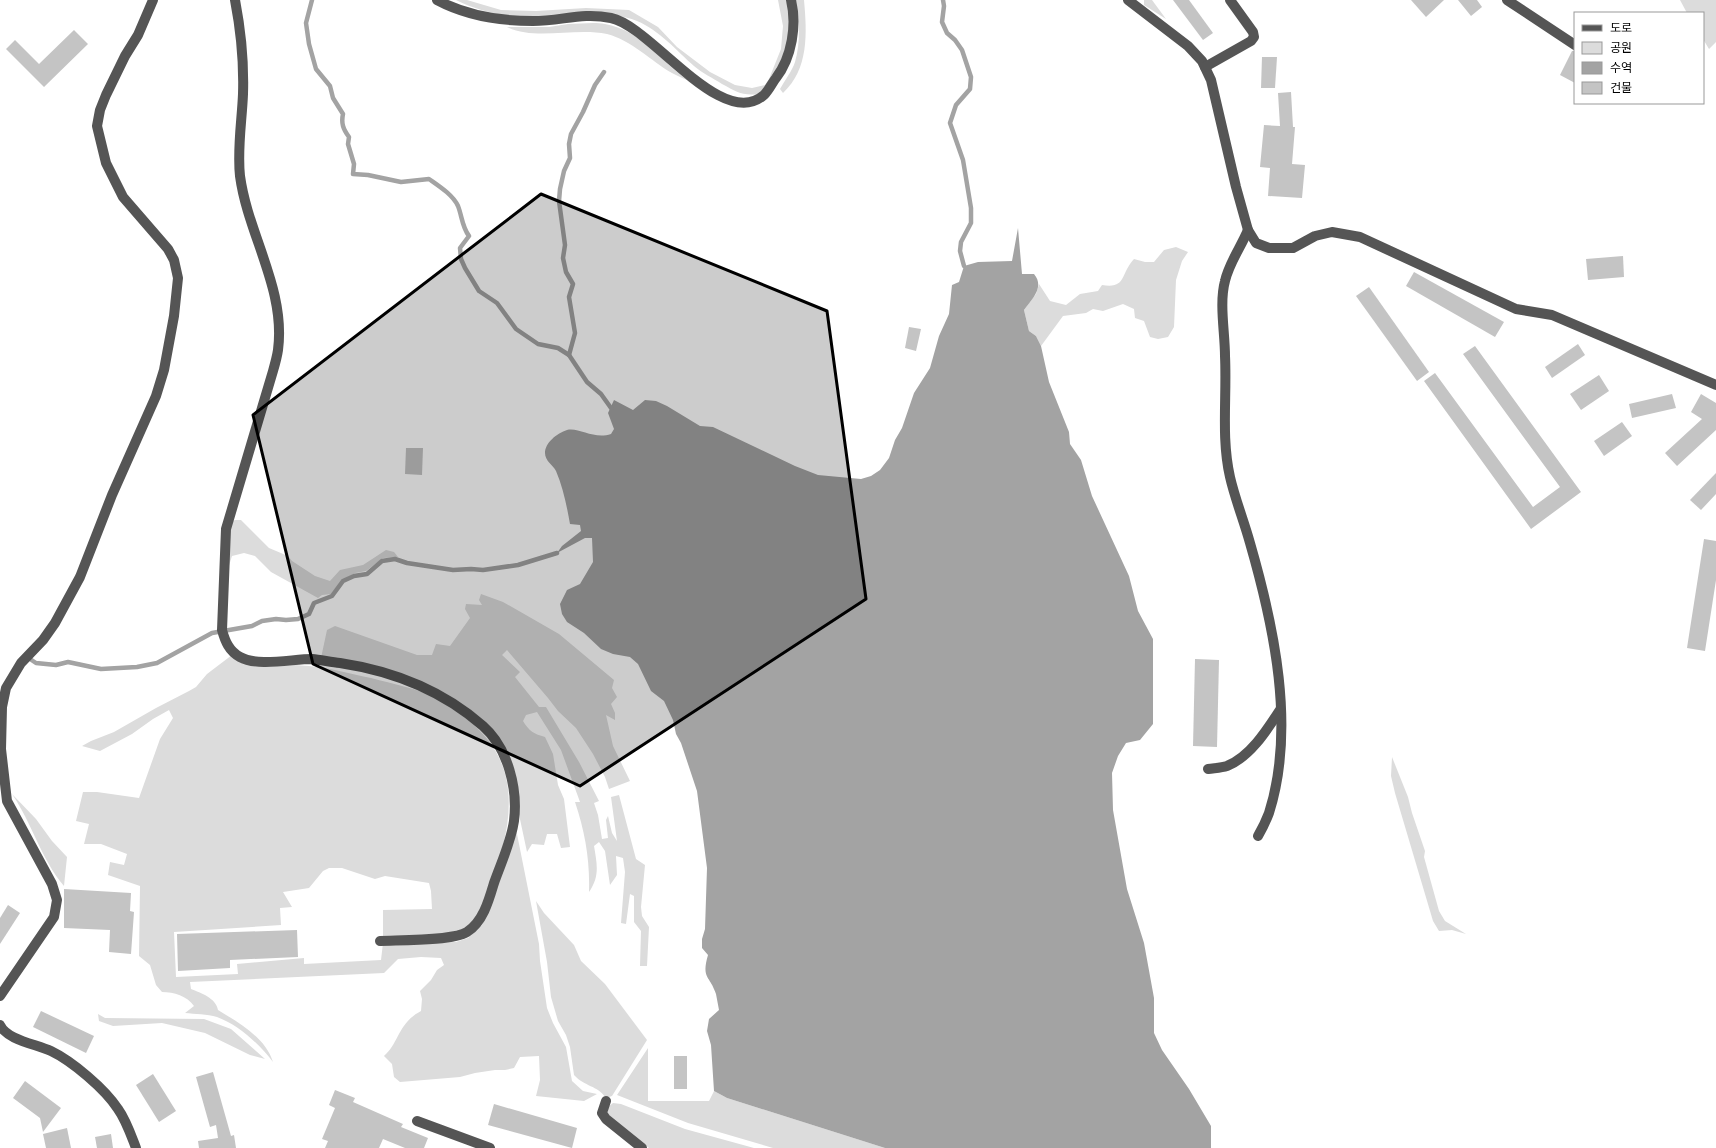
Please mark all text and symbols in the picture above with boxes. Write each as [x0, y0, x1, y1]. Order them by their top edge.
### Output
legend [1574, 12, 1704, 104]
text: 도로 [1610, 20, 1632, 35]
text: 공원 [1610, 40, 1632, 55]
text: 수역 [1610, 60, 1632, 75]
text: 건물 [1610, 80, 1632, 95]

